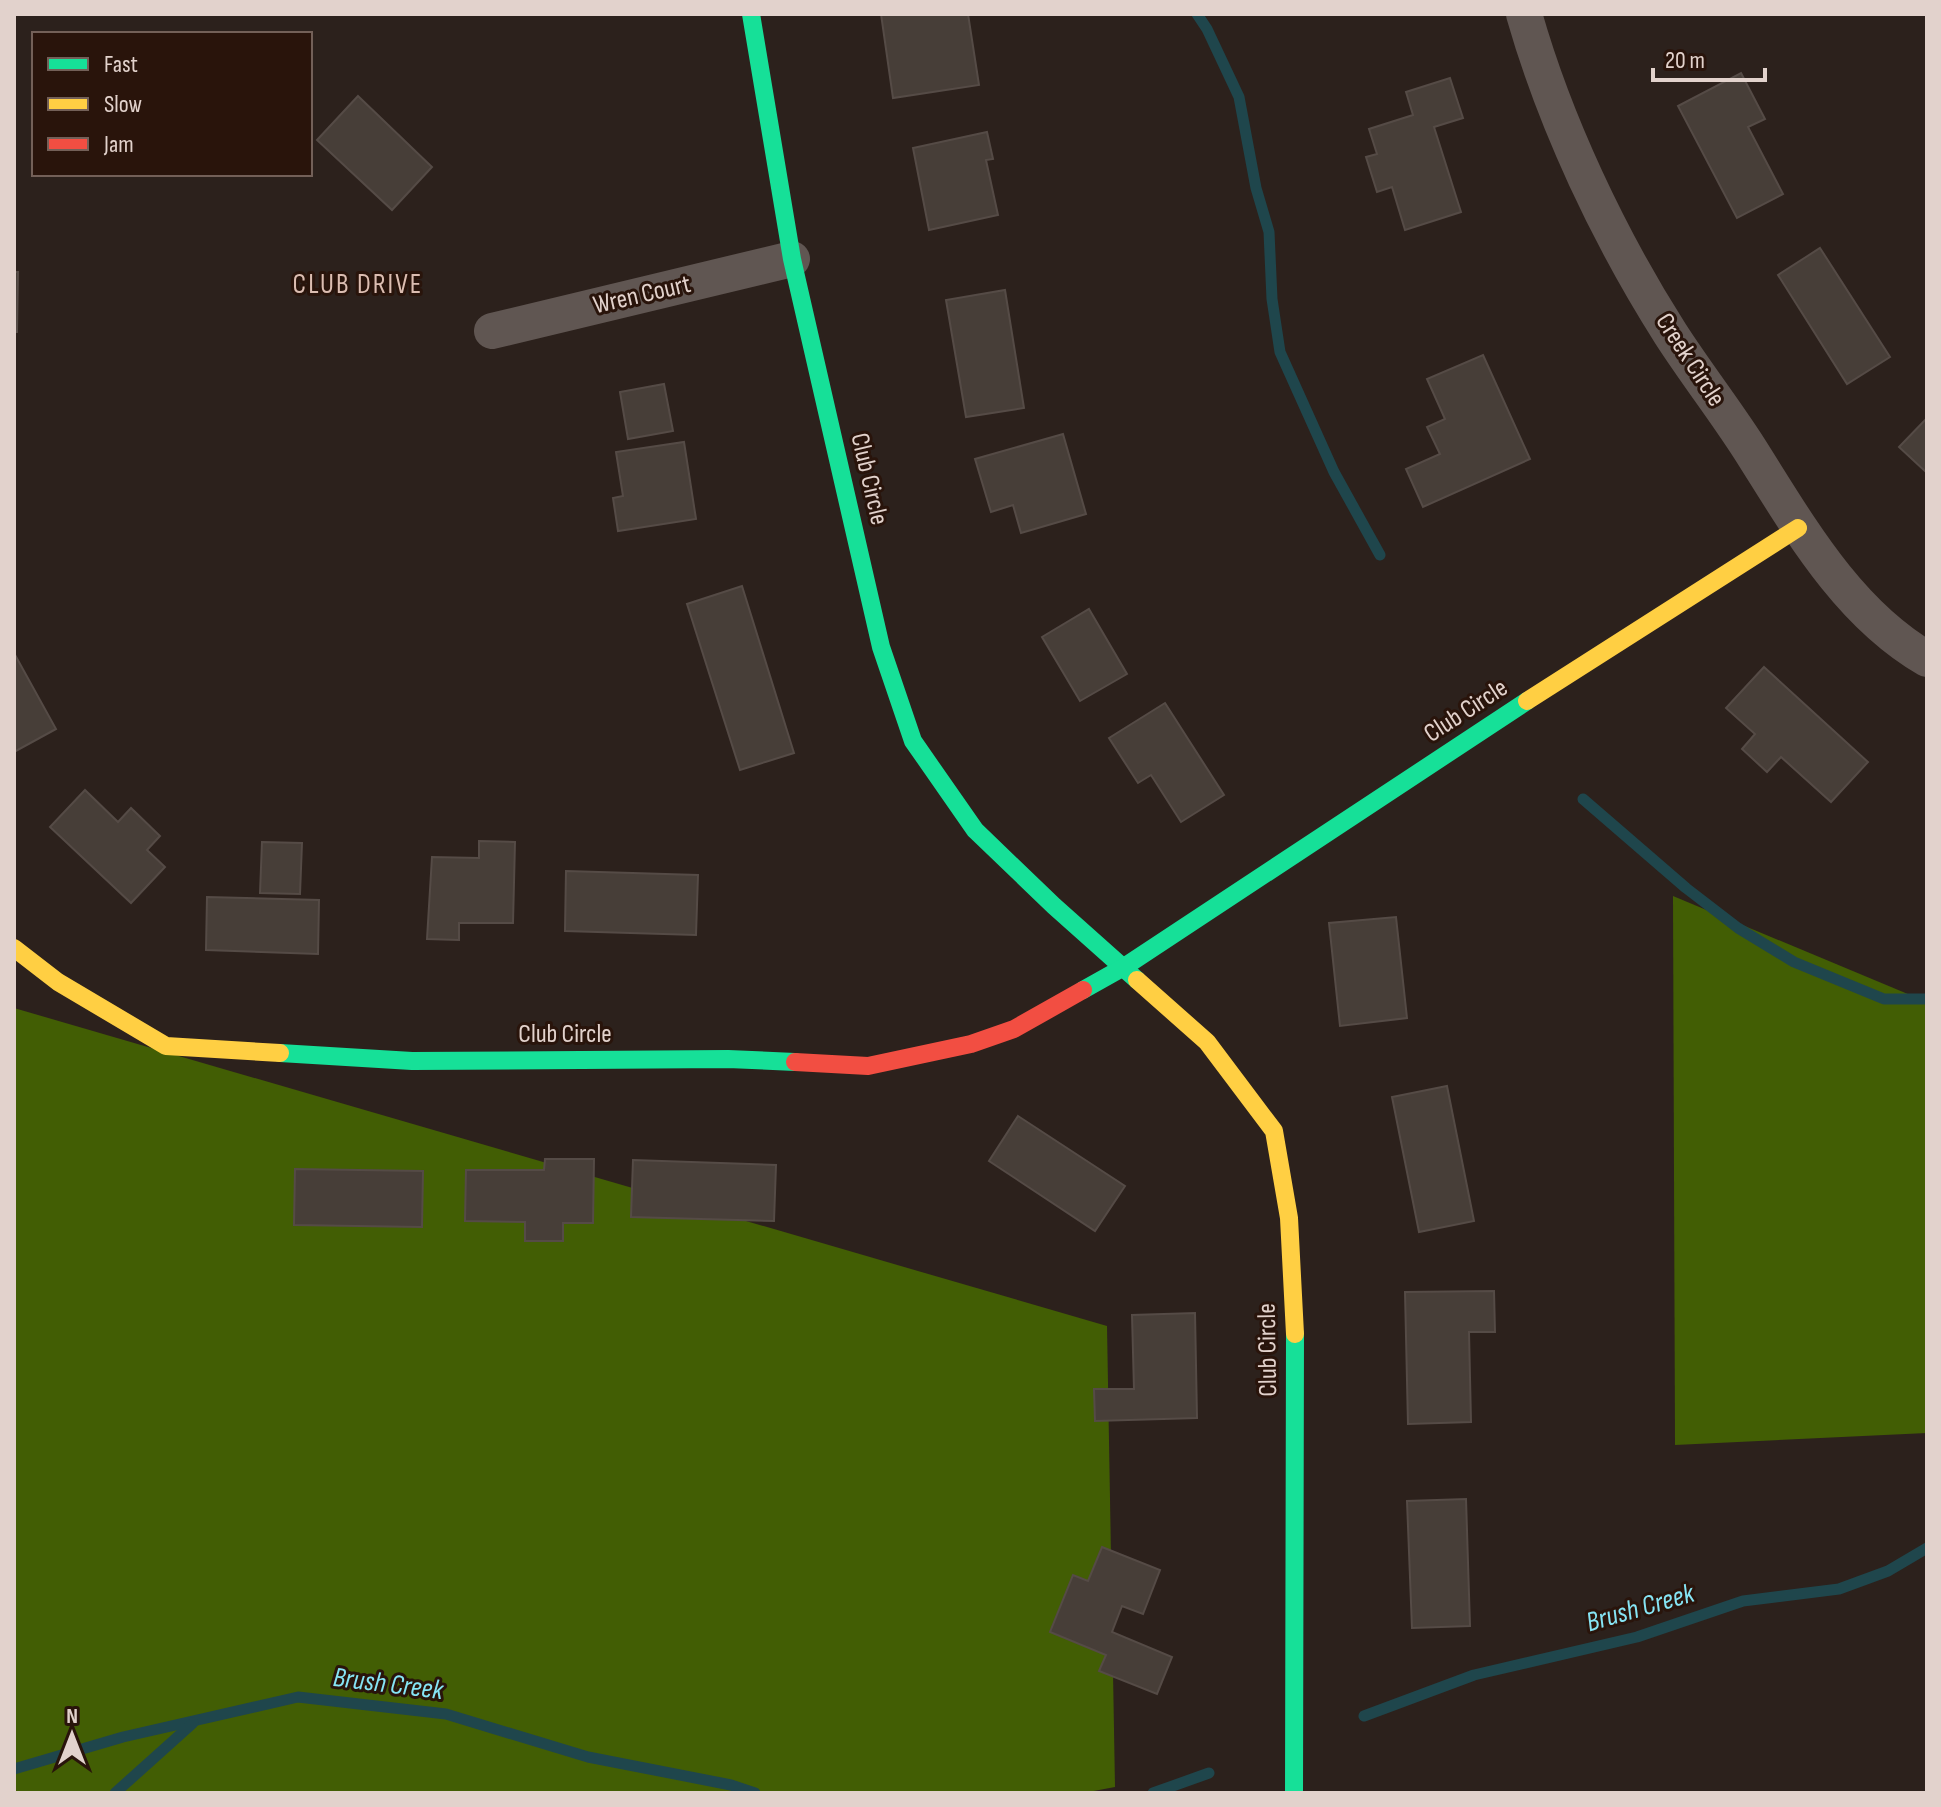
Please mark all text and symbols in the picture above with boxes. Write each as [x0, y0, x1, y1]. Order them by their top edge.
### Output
legend [32, 32, 312, 176]
scale bar [1653, 32, 1765, 82]
text: 20 m [1665, 46, 1705, 75]
text: Fast [104, 50, 138, 79]
text: Slow [104, 90, 142, 119]
text: Jam [103, 130, 134, 159]
district label: CLUB DRIVE [293, 268, 423, 301]
street label: Wren Court [590, 269, 694, 321]
street label: Creek Circle [1648, 308, 1732, 412]
street label: Club Circle [843, 430, 895, 528]
street label: Club Circle [1418, 673, 1514, 749]
street label: Club Circle [518, 1019, 612, 1050]
street label: Club Circle [1252, 1303, 1284, 1397]
water label: Brush Creek [1582, 1576, 1699, 1639]
water label: Brush Creek [331, 1661, 446, 1707]
north arrow [32, 1695, 112, 1775]
text: N [66, 1703, 78, 1730]

